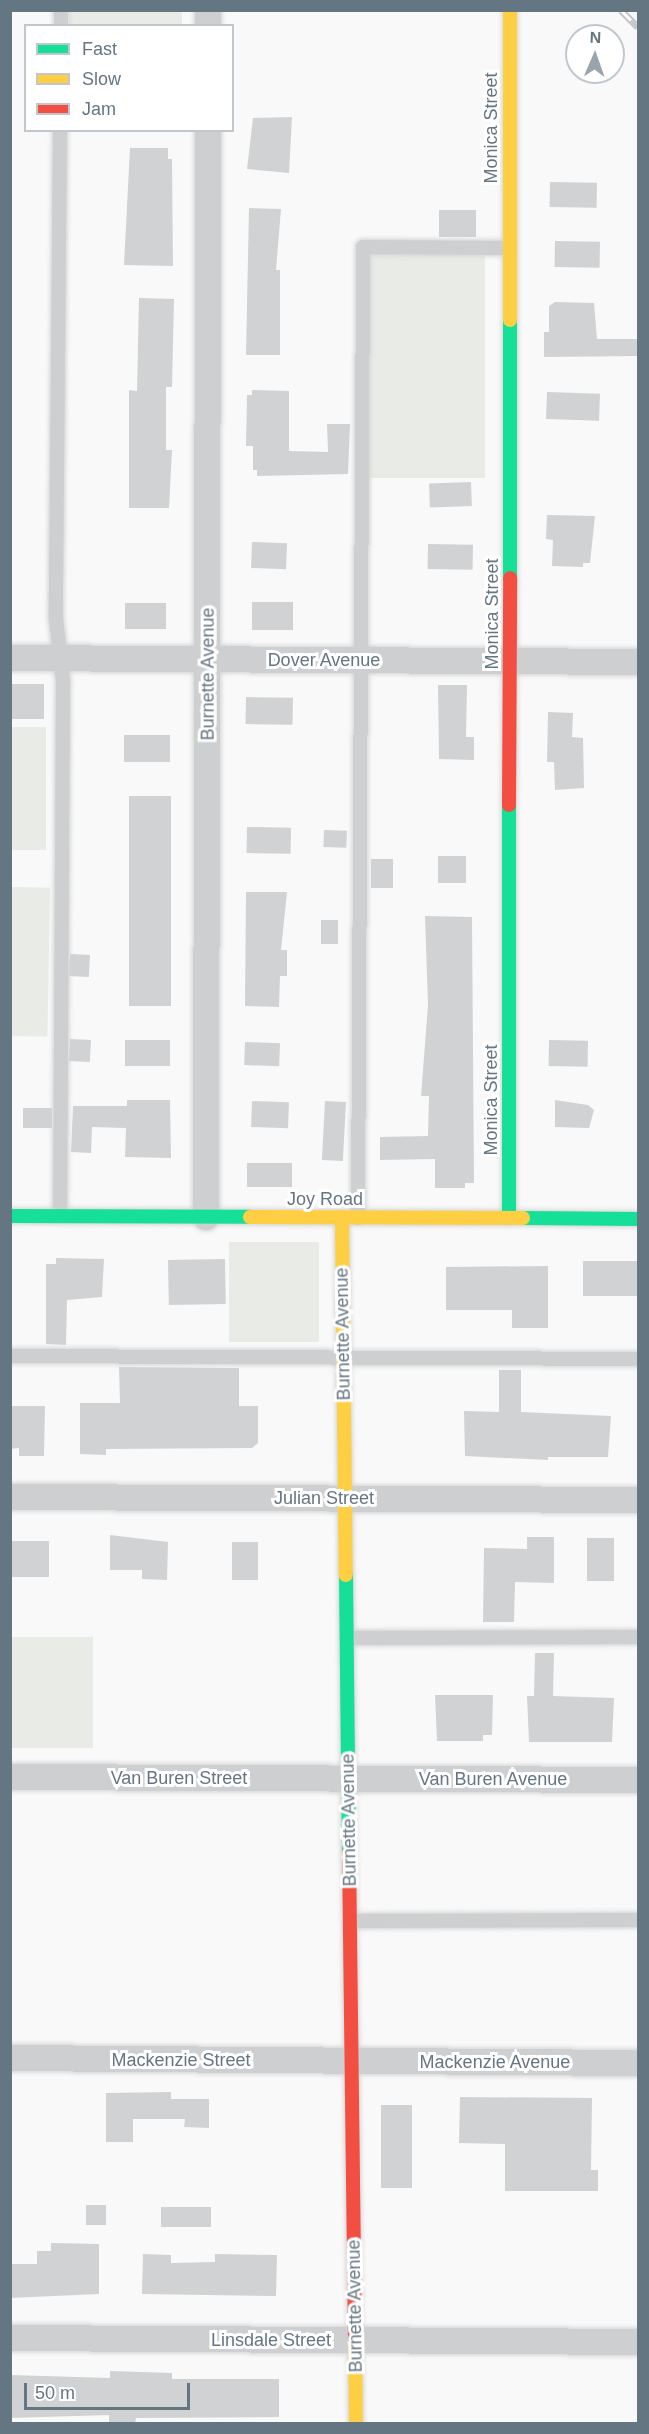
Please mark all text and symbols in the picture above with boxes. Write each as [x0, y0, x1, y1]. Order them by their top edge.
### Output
legend [24, 24, 234, 132]
north arrow [565, 24, 625, 84]
text: N [590, 29, 602, 46]
text: Fast [82, 39, 117, 59]
text: Slow [82, 69, 121, 89]
street label: Monica Street [480, 72, 502, 184]
text: Jam [82, 99, 116, 119]
street label: Monica Street [481, 558, 503, 670]
street label: Burnette Avenue [197, 607, 219, 741]
street label: Dover Avenue [267, 649, 381, 671]
street label: Monica Street [480, 1044, 502, 1156]
street label: Joy Road [287, 1188, 363, 1210]
street label: Burnette Avenue [331, 1267, 355, 1401]
street label: Julian Street [274, 1487, 374, 1509]
street label: Burnette Avenue [337, 1753, 361, 1887]
street label: Van Buren Street [111, 1767, 247, 1789]
street label: Van Buren Avenue [418, 1768, 568, 1790]
street label: Mackenzie Street [111, 2049, 251, 2071]
street label: Mackenzie Avenue [419, 2051, 571, 2073]
street label: Burnette Avenue [343, 2239, 367, 2373]
street label: Linsdale Street [211, 2329, 331, 2351]
scale bar [27, 2371, 194, 2409]
text: 50 m [35, 2383, 75, 2403]

